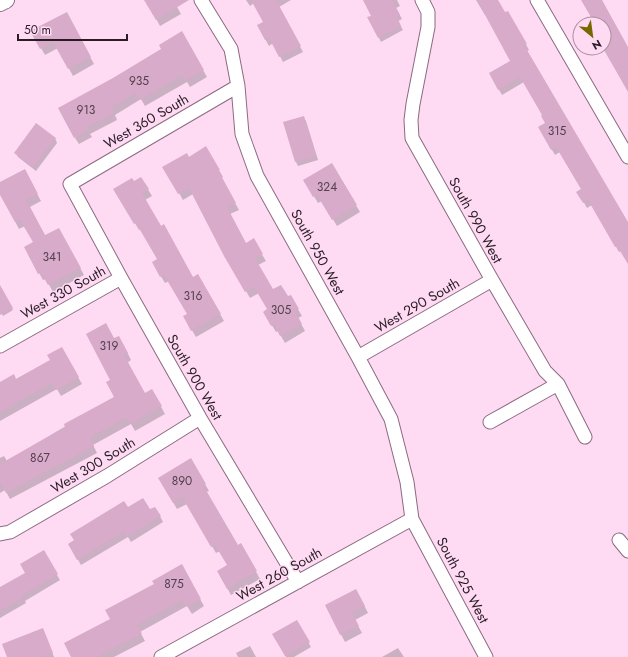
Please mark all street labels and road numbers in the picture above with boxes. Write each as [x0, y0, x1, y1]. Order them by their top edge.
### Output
street label: West 360 South [100, 89, 192, 153]
street label: South 990 West [444, 173, 508, 267]
street label: South 950 West [286, 206, 350, 299]
street label: West 330 South [17, 260, 109, 324]
street label: West 290 South [371, 273, 463, 337]
street label: South 900 West [162, 331, 228, 424]
street label: West 300 South [47, 432, 139, 498]
street label: South 925 West [432, 534, 494, 627]
street label: West 260 South [233, 542, 325, 606]

